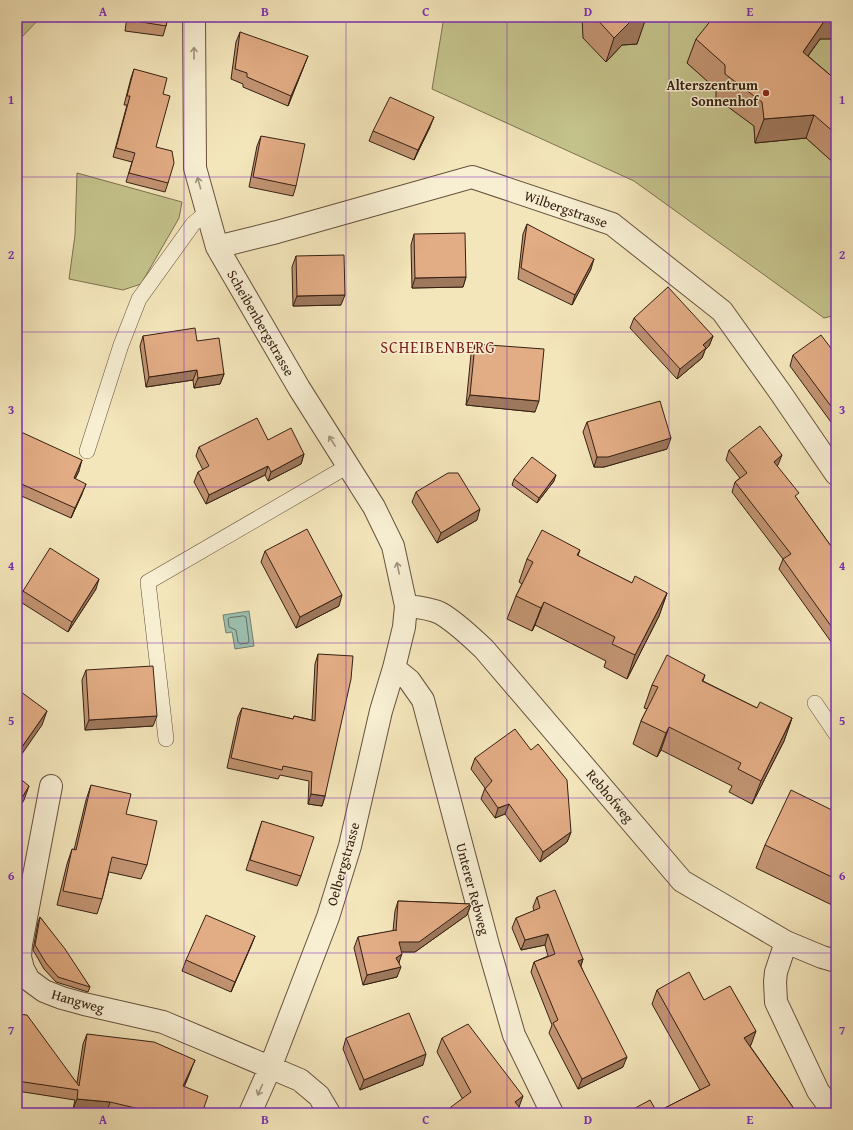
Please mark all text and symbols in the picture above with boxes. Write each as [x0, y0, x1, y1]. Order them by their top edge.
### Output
text: A [99, 2, 108, 21]
text: B [261, 2, 269, 21]
text: C [422, 2, 430, 21]
text: D [584, 2, 592, 21]
text: E [747, 2, 754, 21]
one-way arrow [190, 47, 198, 60]
place label: Alterszentrum Sonnenhof [667, 75, 760, 111]
marker: Alterszentrum Sonnenhof [761, 88, 771, 98]
text: 1 [8, 90, 14, 109]
text: 1 [839, 90, 845, 109]
one-way arrow [195, 176, 202, 189]
street label: Wilbergstrasse [522, 185, 611, 233]
text: 2 [8, 245, 15, 264]
text: 2 [839, 245, 846, 264]
street label: Scheibenbergstrasse [222, 266, 300, 380]
district label: SCHEIBENBERG [380, 335, 496, 359]
text: 3 [8, 400, 14, 419]
text: 3 [839, 400, 845, 419]
one-way arrow [328, 435, 336, 447]
text: 4 [8, 556, 15, 575]
text: 4 [839, 556, 846, 575]
one-way arrow [393, 562, 401, 575]
text: 5 [8, 711, 15, 730]
text: 5 [839, 711, 846, 730]
street label: Rebhofweg [582, 765, 638, 827]
street label: Oelbergstrasse [322, 820, 365, 908]
street label: Unterer Rebweg [451, 841, 495, 937]
text: 6 [8, 866, 15, 885]
text: 6 [839, 866, 846, 885]
street label: Hangweg [49, 984, 107, 1018]
text: 7 [8, 1021, 15, 1040]
text: 7 [839, 1021, 846, 1040]
one-way arrow [256, 1084, 264, 1096]
text: A [99, 1110, 108, 1129]
text: B [261, 1110, 269, 1129]
text: C [422, 1110, 430, 1129]
text: D [584, 1110, 592, 1129]
text: E [747, 1110, 754, 1129]

